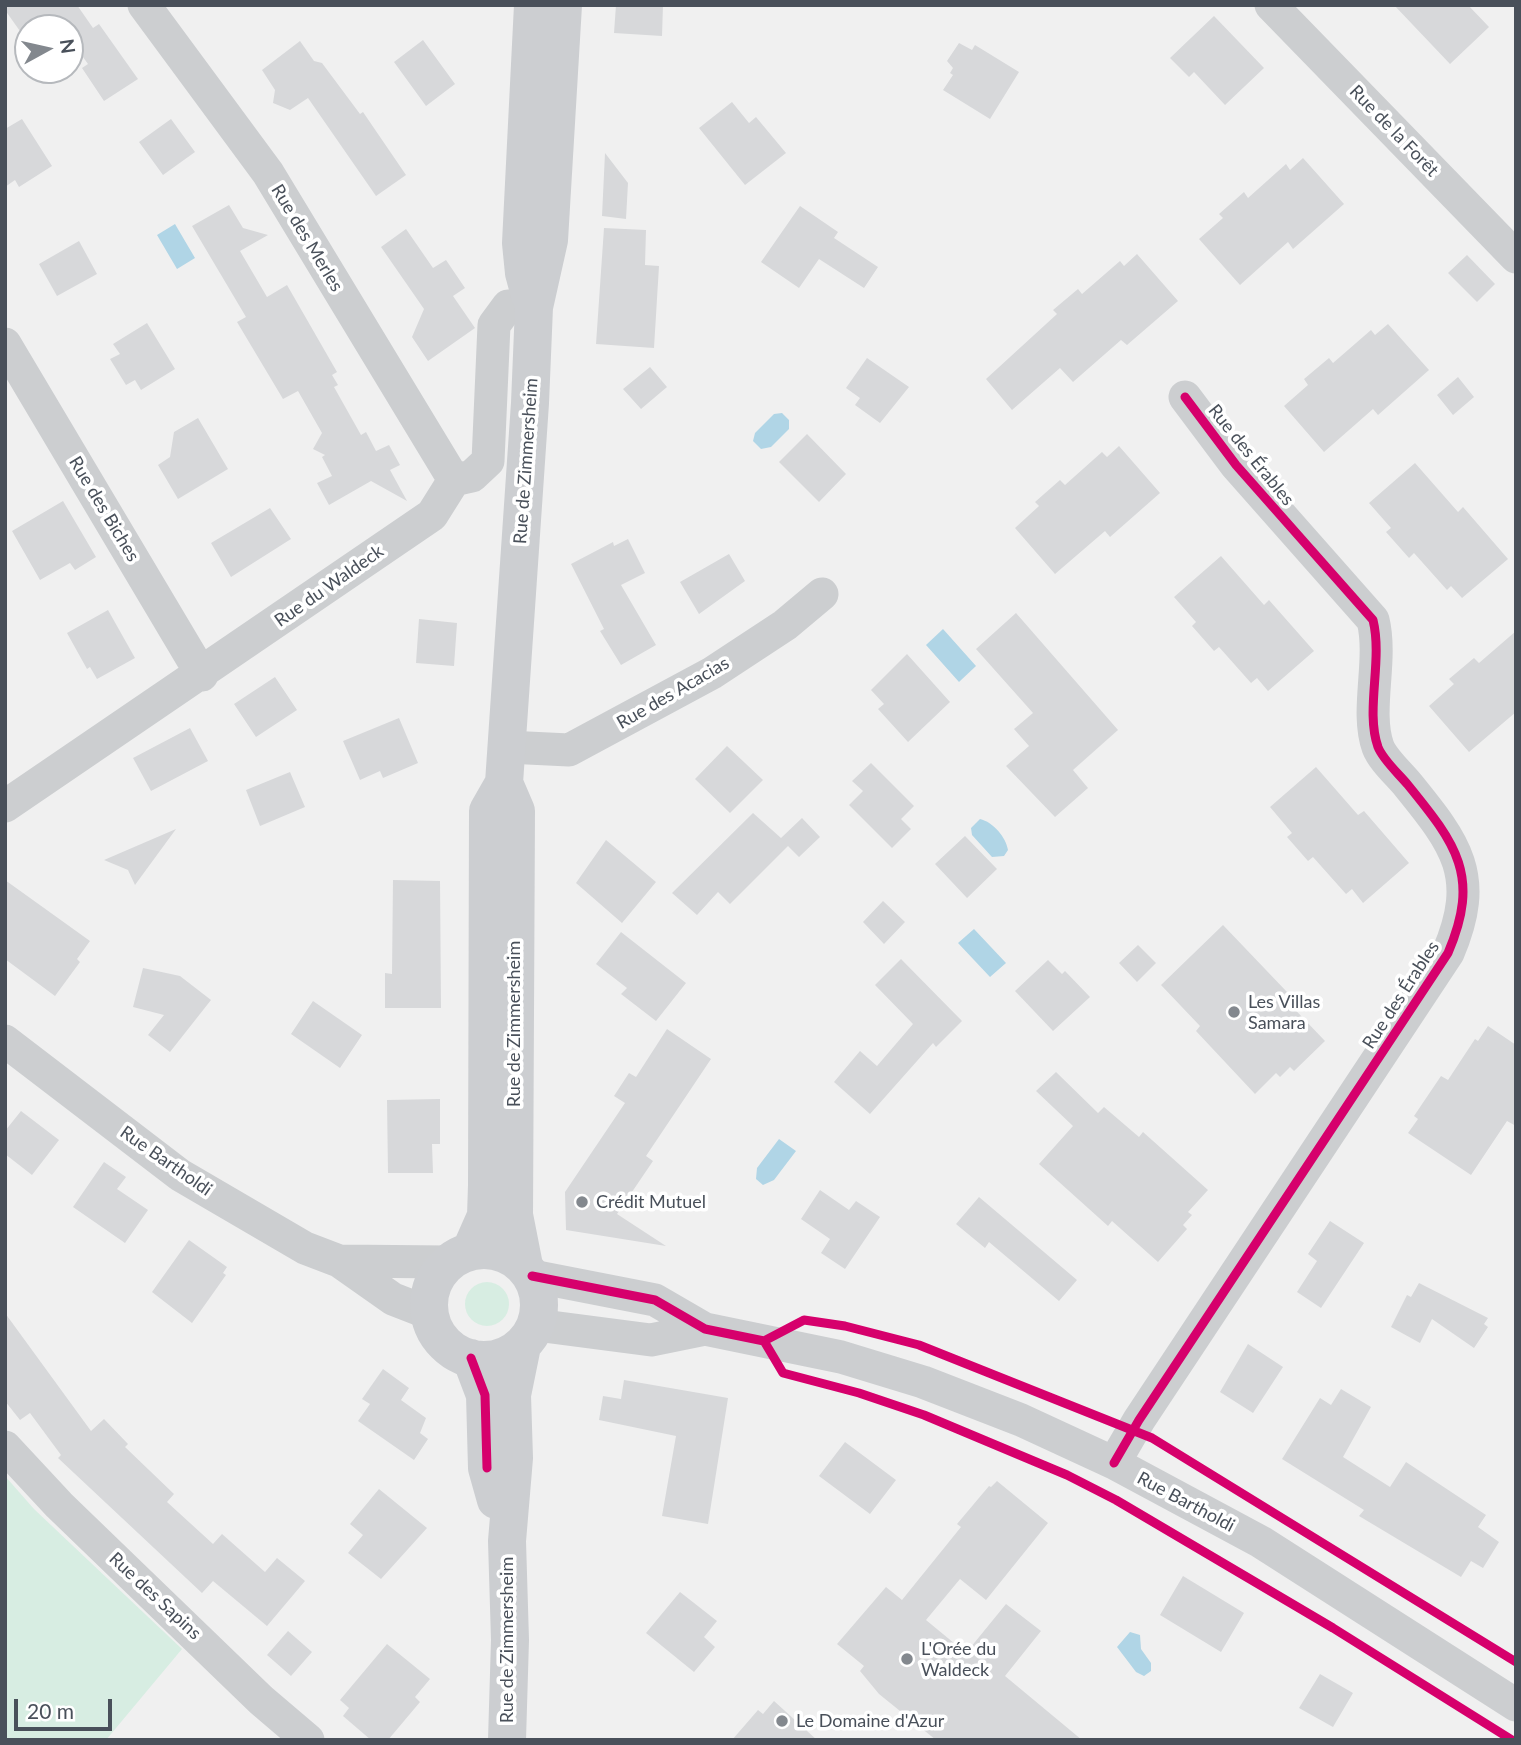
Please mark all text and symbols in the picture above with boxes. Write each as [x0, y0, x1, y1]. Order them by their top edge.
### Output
north arrow [14, 14, 84, 84]
text: N [56, 37, 81, 55]
street label: Rue de la Forêt [1345, 81, 1443, 181]
street label: Rue des Merles [267, 181, 347, 295]
street label: Rue de Zimmersheim [509, 377, 543, 545]
street label: Rue des Érables [1204, 400, 1298, 510]
street label: Rue des Biches [64, 453, 144, 565]
street label: Rue du Waldeck [270, 540, 388, 632]
street label: Rue des Acacias [613, 652, 733, 734]
street label: Rue des Érables [1358, 937, 1444, 1053]
street label: Rue de Zimmersheim [503, 941, 525, 1107]
place label: Les Villas Samara [1248, 991, 1320, 1034]
marker: Les Villas Samara [1226, 1004, 1242, 1020]
street label: Rue Bartholdi [116, 1121, 216, 1201]
place label: Crédit Mutuel [596, 1191, 706, 1213]
marker: Crédit Mutuel [574, 1194, 590, 1210]
street label: Rue Bartholdi [1134, 1467, 1238, 1537]
street label: Rue des Sapins [105, 1548, 205, 1644]
street label: Rue de Zimmersheim [496, 1557, 518, 1723]
place label: L'Orée du Waldeck [921, 1638, 996, 1680]
marker: L'Orée du Waldeck [899, 1651, 915, 1667]
scale bar [18, 1686, 116, 1730]
text: 20 m [27, 1698, 74, 1723]
place label: Le Domaine d'Azur [796, 1710, 944, 1732]
marker: Le Domaine d'Azur [774, 1713, 790, 1729]

